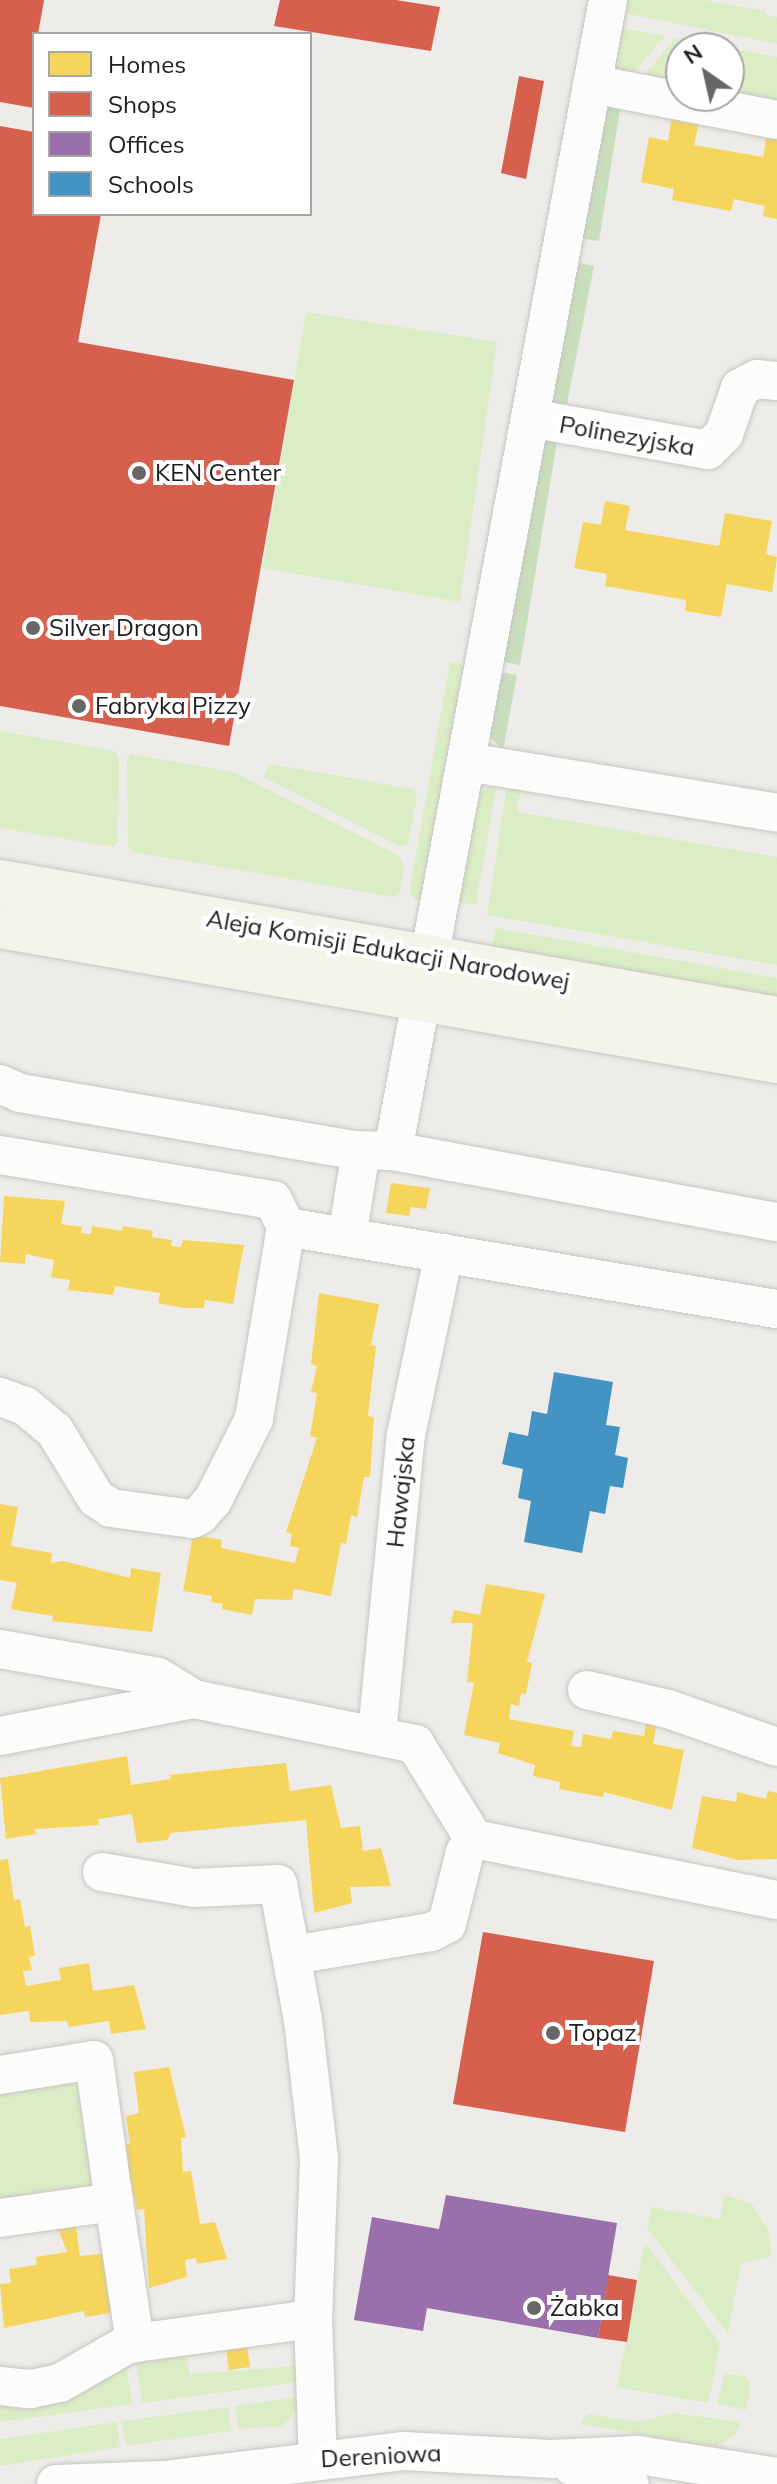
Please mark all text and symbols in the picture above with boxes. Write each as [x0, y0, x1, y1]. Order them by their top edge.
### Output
legend [32, 32, 312, 216]
north arrow [665, 32, 745, 112]
text: N [678, 38, 707, 70]
text: Homes [108, 49, 186, 79]
text: Shops [108, 89, 177, 119]
text: Offices [108, 129, 185, 159]
text: Schools [108, 169, 194, 199]
street label: Polinezyjska [557, 410, 697, 462]
place label: KEN Center [155, 459, 281, 487]
marker: KEN Center [130, 464, 148, 482]
place label: Silver Dragon [49, 614, 199, 642]
marker: Silver Dragon [24, 619, 42, 637]
place label: Fabryka Pizzy [95, 692, 251, 720]
marker: Fabryka Pizzy [70, 697, 88, 715]
street label: Aleja Komisji Edukacji Narodowej [204, 904, 572, 996]
street label: Hawajska [381, 1435, 421, 1549]
place label: Topaz [569, 2019, 637, 2047]
marker: Topaz [544, 2024, 562, 2042]
place label: Żabka [550, 2294, 620, 2322]
marker: Żabka [525, 2299, 543, 2317]
street label: Dereniowa [320, 2438, 442, 2474]

